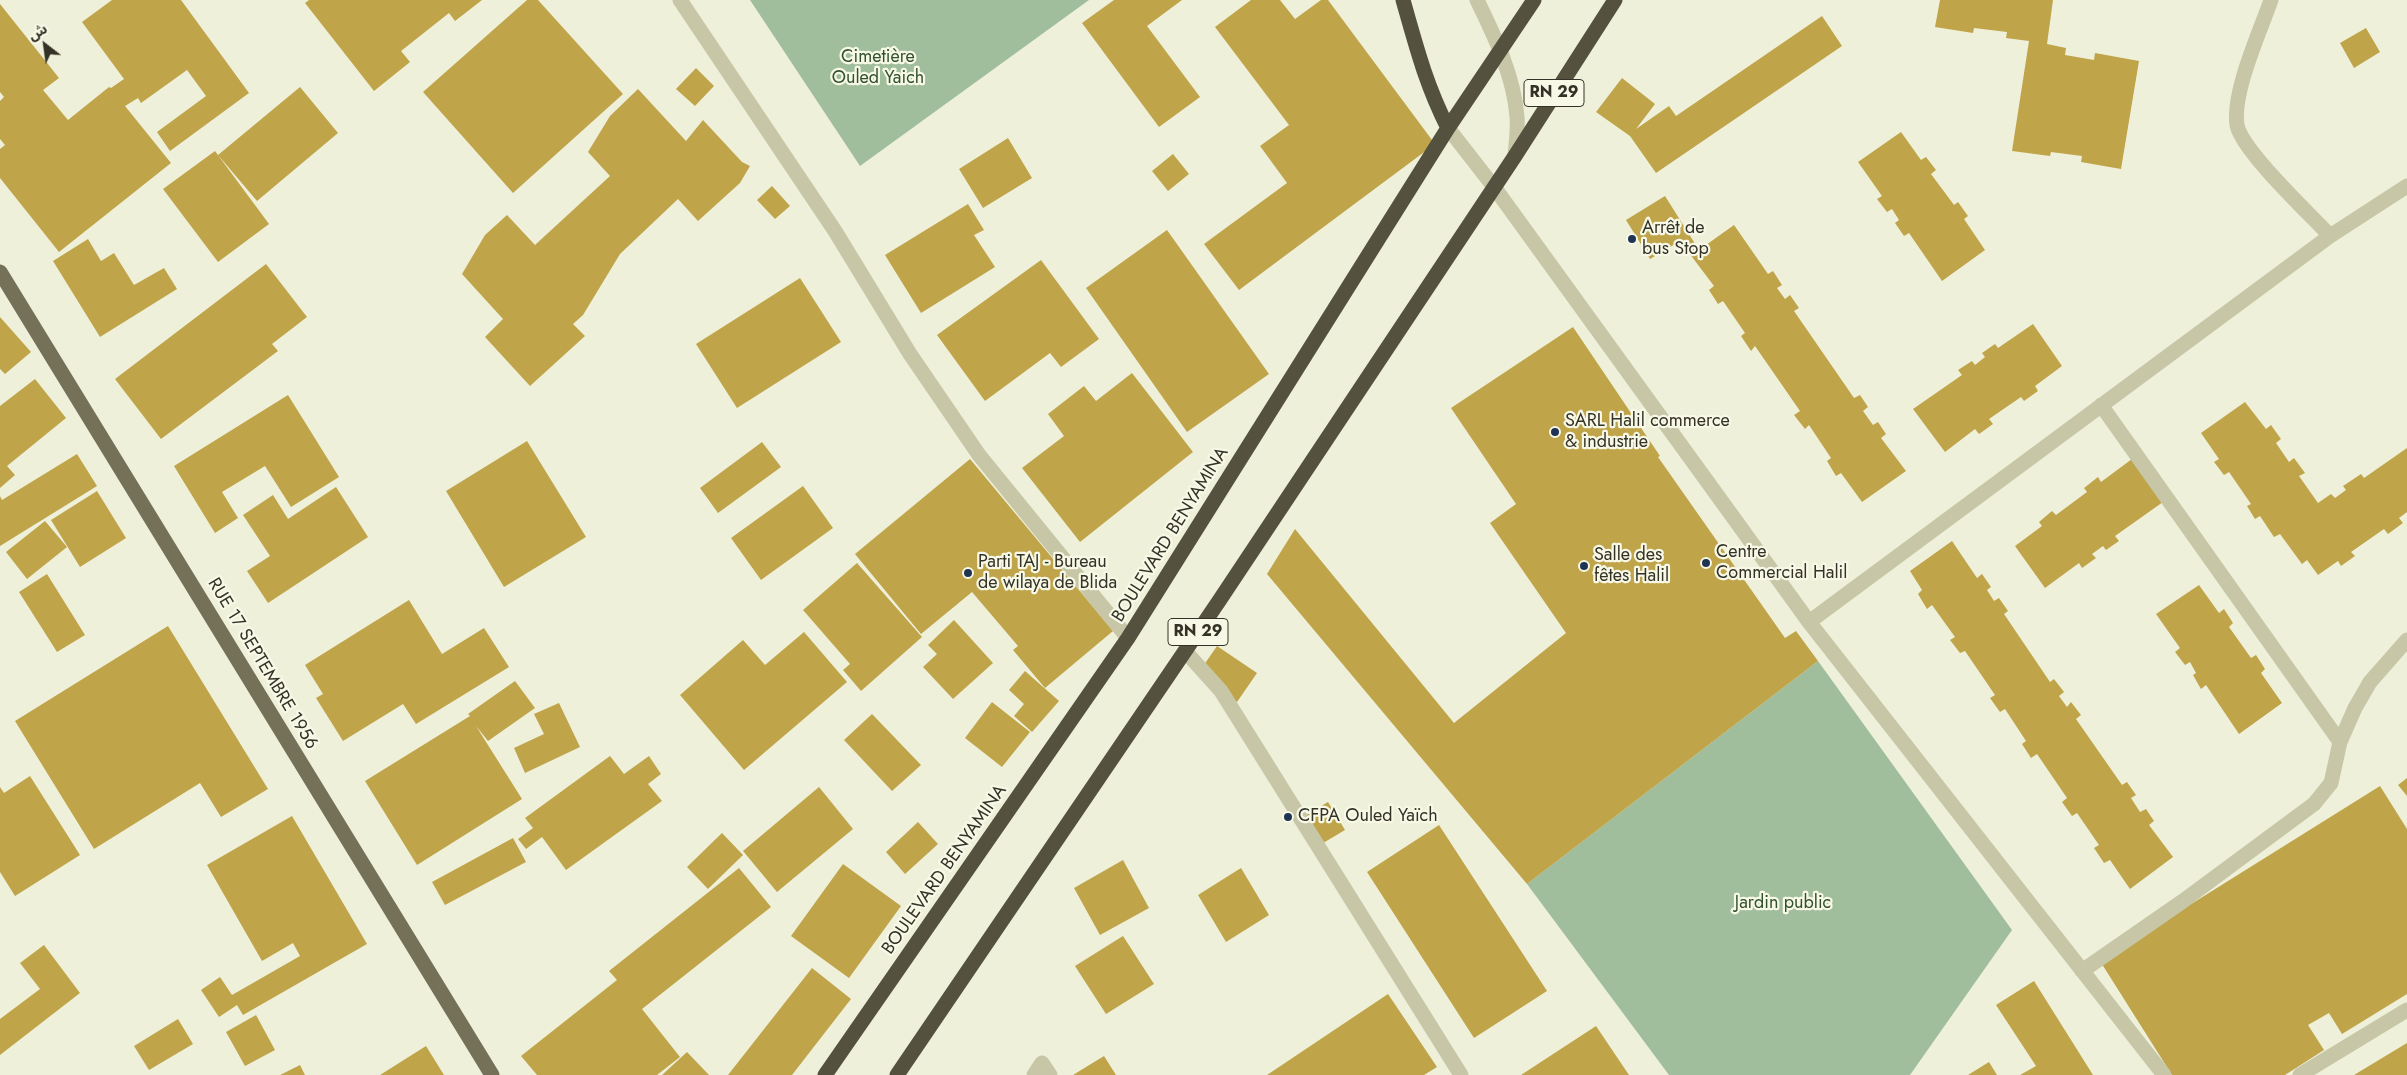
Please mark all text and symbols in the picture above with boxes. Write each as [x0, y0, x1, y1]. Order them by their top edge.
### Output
text: ش [24, 19, 51, 45]
north arrow [20, 20, 70, 70]
park label: Cimetière Ouled Yaich [832, 47, 924, 90]
road number: RN 29 [1524, 80, 1584, 106]
place label: Arrêt de bus Stop [1642, 218, 1709, 260]
marker: Arrêt de bus Stop [1626, 233, 1638, 245]
place label: SARL Halil commerce & industrie [1565, 411, 1730, 454]
marker: SARL Halil commerce & industrie [1549, 426, 1561, 438]
street label: BOULEVARD BENYAMINA [1108, 444, 1234, 626]
place label: Centre Commercial Halil [1716, 542, 1847, 584]
place label: Salle des fêtes Halil [1594, 545, 1669, 588]
place label: Parti TAJ - Bureau de wilaya de Blida [978, 552, 1117, 594]
marker: Centre Commercial Halil [1700, 557, 1712, 569]
marker: Salle des fêtes Halil [1578, 560, 1590, 572]
marker: Parti TAJ - Bureau de wilaya de Blida [962, 567, 974, 579]
street label: RUE 17 SEPTEMBRE 1956 [202, 574, 322, 754]
road number: RN 29 [1168, 618, 1228, 646]
street label: BOULEVARD BENYAMINA [878, 781, 1012, 959]
place label: CFPA Ouled Yaïch [1298, 806, 1438, 828]
marker: CFPA Ouled Yaïch [1282, 811, 1294, 823]
park label: Jardin public [1735, 893, 1831, 915]

